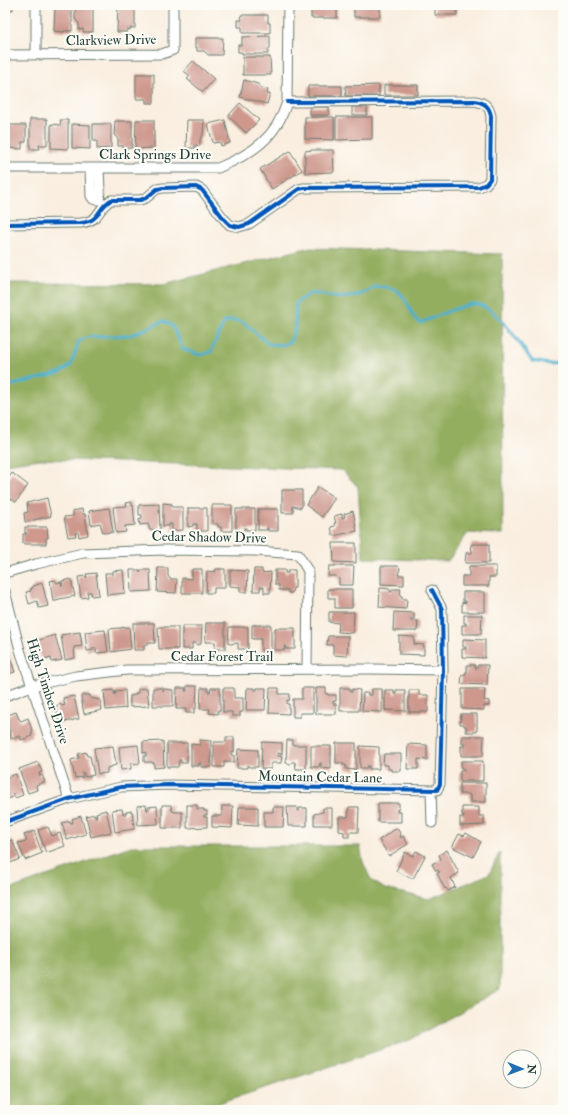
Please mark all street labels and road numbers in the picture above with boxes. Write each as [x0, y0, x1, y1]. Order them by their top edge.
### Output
street label: Clarkview Drive [66, 31, 157, 49]
street label: Clark Springs Drive [99, 146, 211, 164]
street label: Cedar Shadow Drive [151, 527, 267, 547]
street label: High Timber Drive [23, 636, 73, 746]
street label: Cedar Forest Trail [171, 648, 274, 665]
street label: Mountain Cedar Lane [258, 767, 383, 787]

